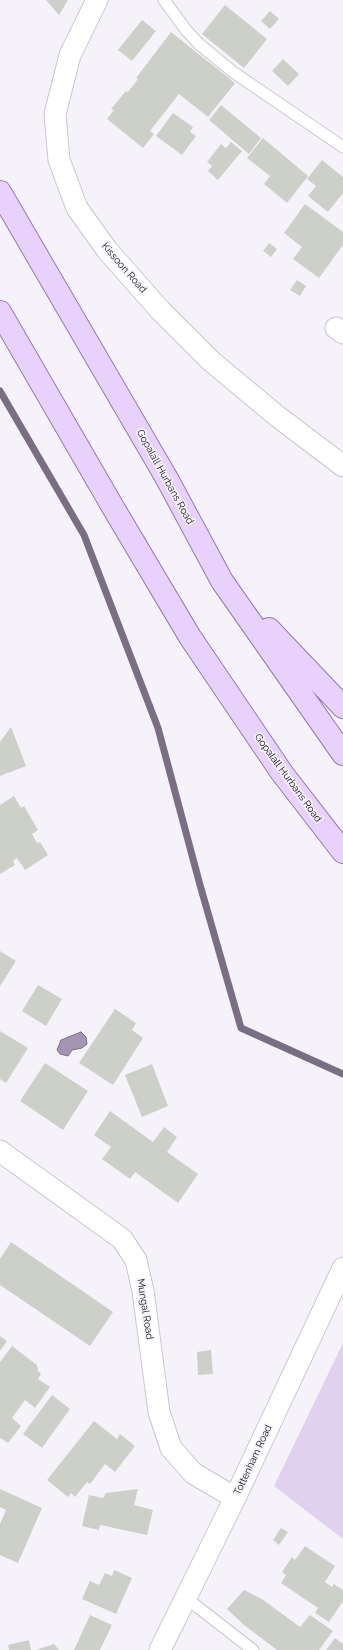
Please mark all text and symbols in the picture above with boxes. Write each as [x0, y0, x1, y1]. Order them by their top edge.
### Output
street label: Kissoon Road [99, 240, 149, 296]
street label: Gopalall Hurbans Road [134, 428, 196, 526]
street label: Gopalall Hurbans Road [252, 731, 324, 825]
street label: Mungal Road [134, 1278, 156, 1340]
street label: Tottenham Road [231, 1423, 275, 1497]

